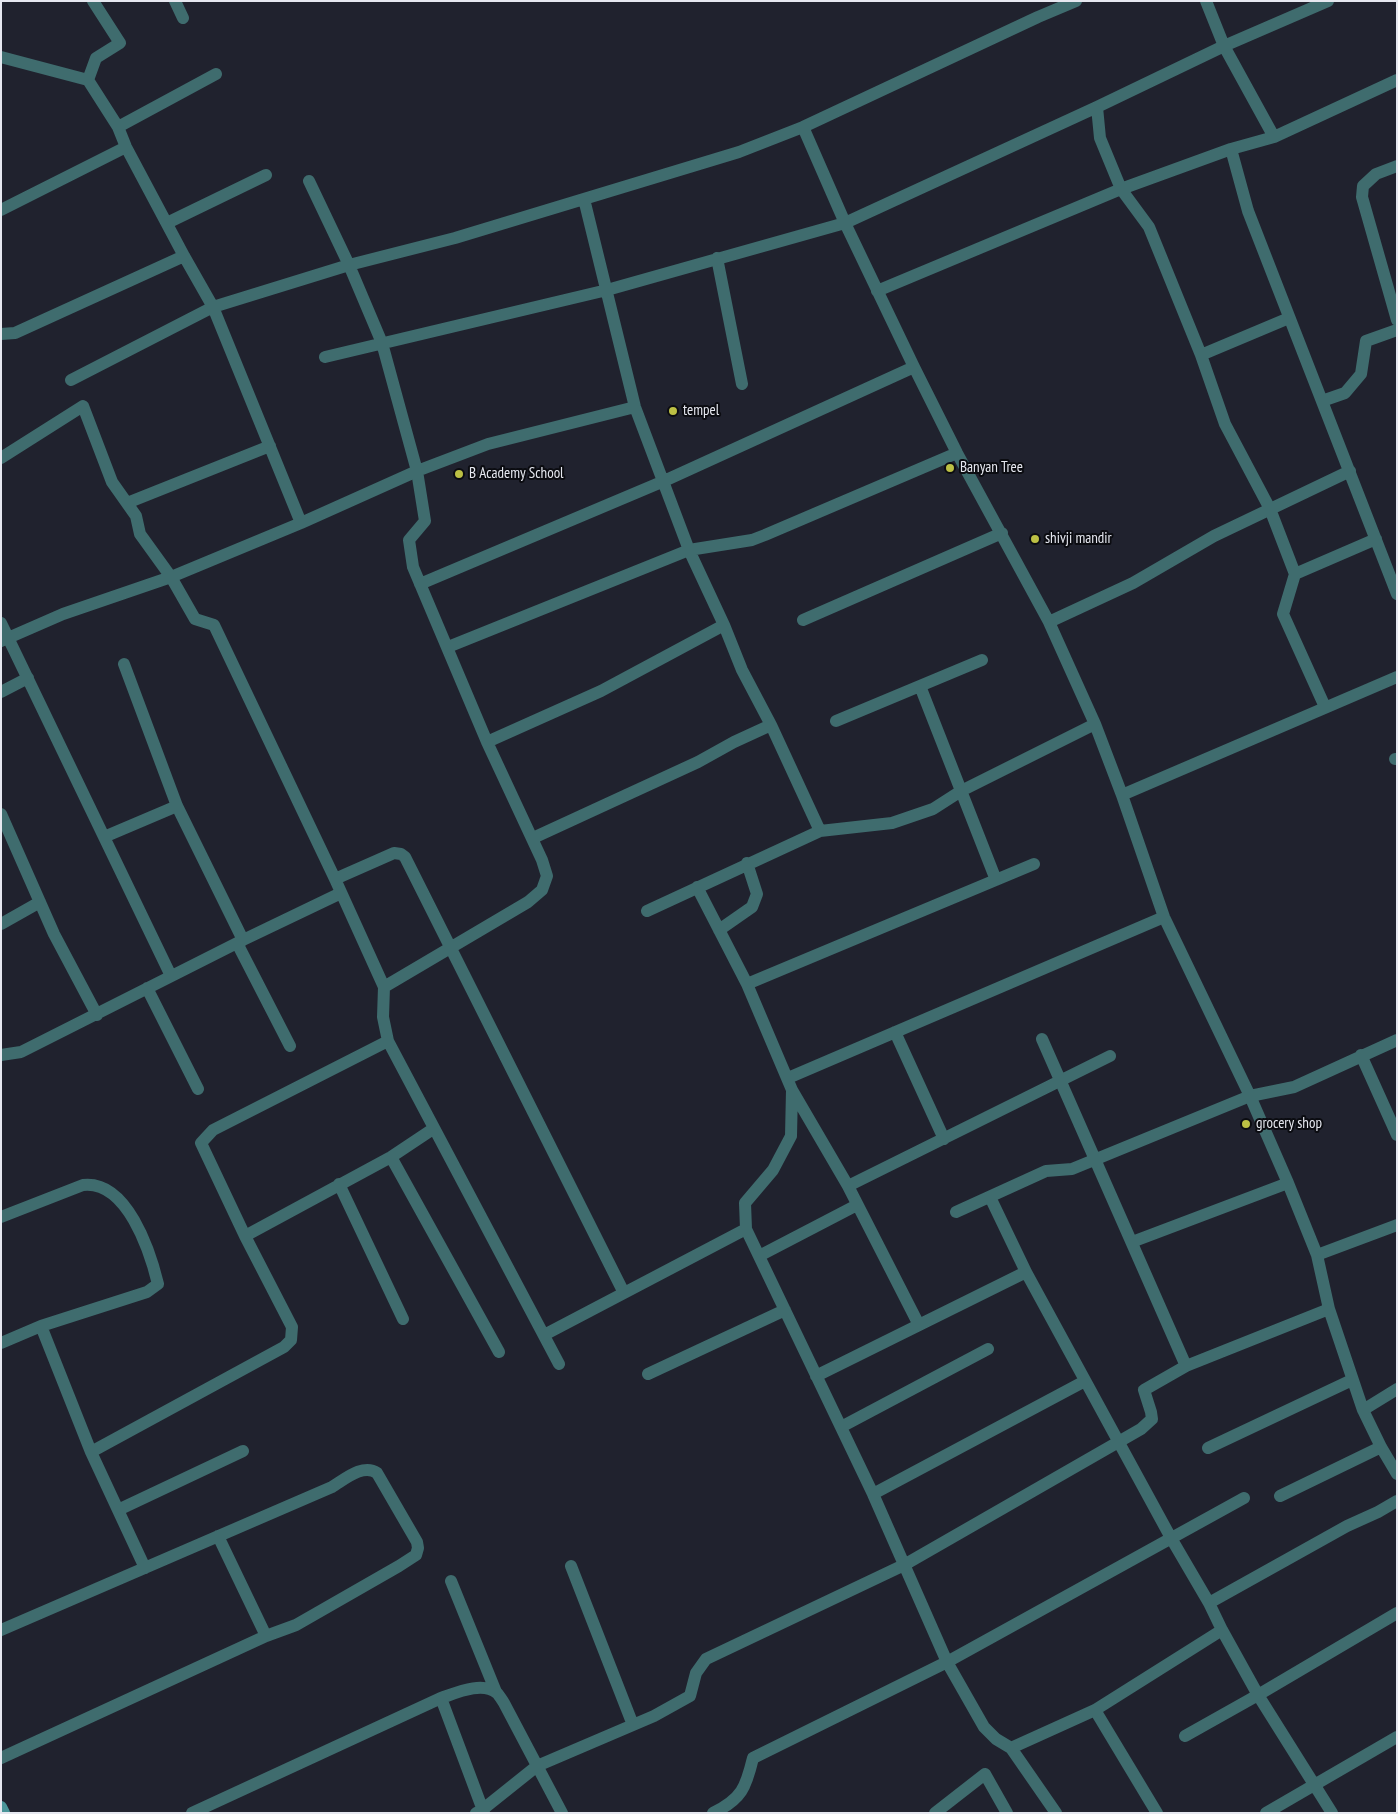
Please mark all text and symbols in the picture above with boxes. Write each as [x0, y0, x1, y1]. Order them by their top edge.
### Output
place label: tempel [683, 402, 719, 420]
marker: tempel [667, 405, 679, 417]
place label: Banyan Tree [960, 459, 1023, 477]
marker: Banyan Tree [944, 462, 956, 474]
place label: B Academy School [469, 465, 564, 483]
marker: B Academy School [453, 468, 465, 480]
place label: shivji mandir [1045, 530, 1112, 548]
marker: shivji mandir [1029, 533, 1041, 545]
place label: grocery shop [1256, 1115, 1322, 1133]
marker: grocery shop [1240, 1118, 1252, 1130]

